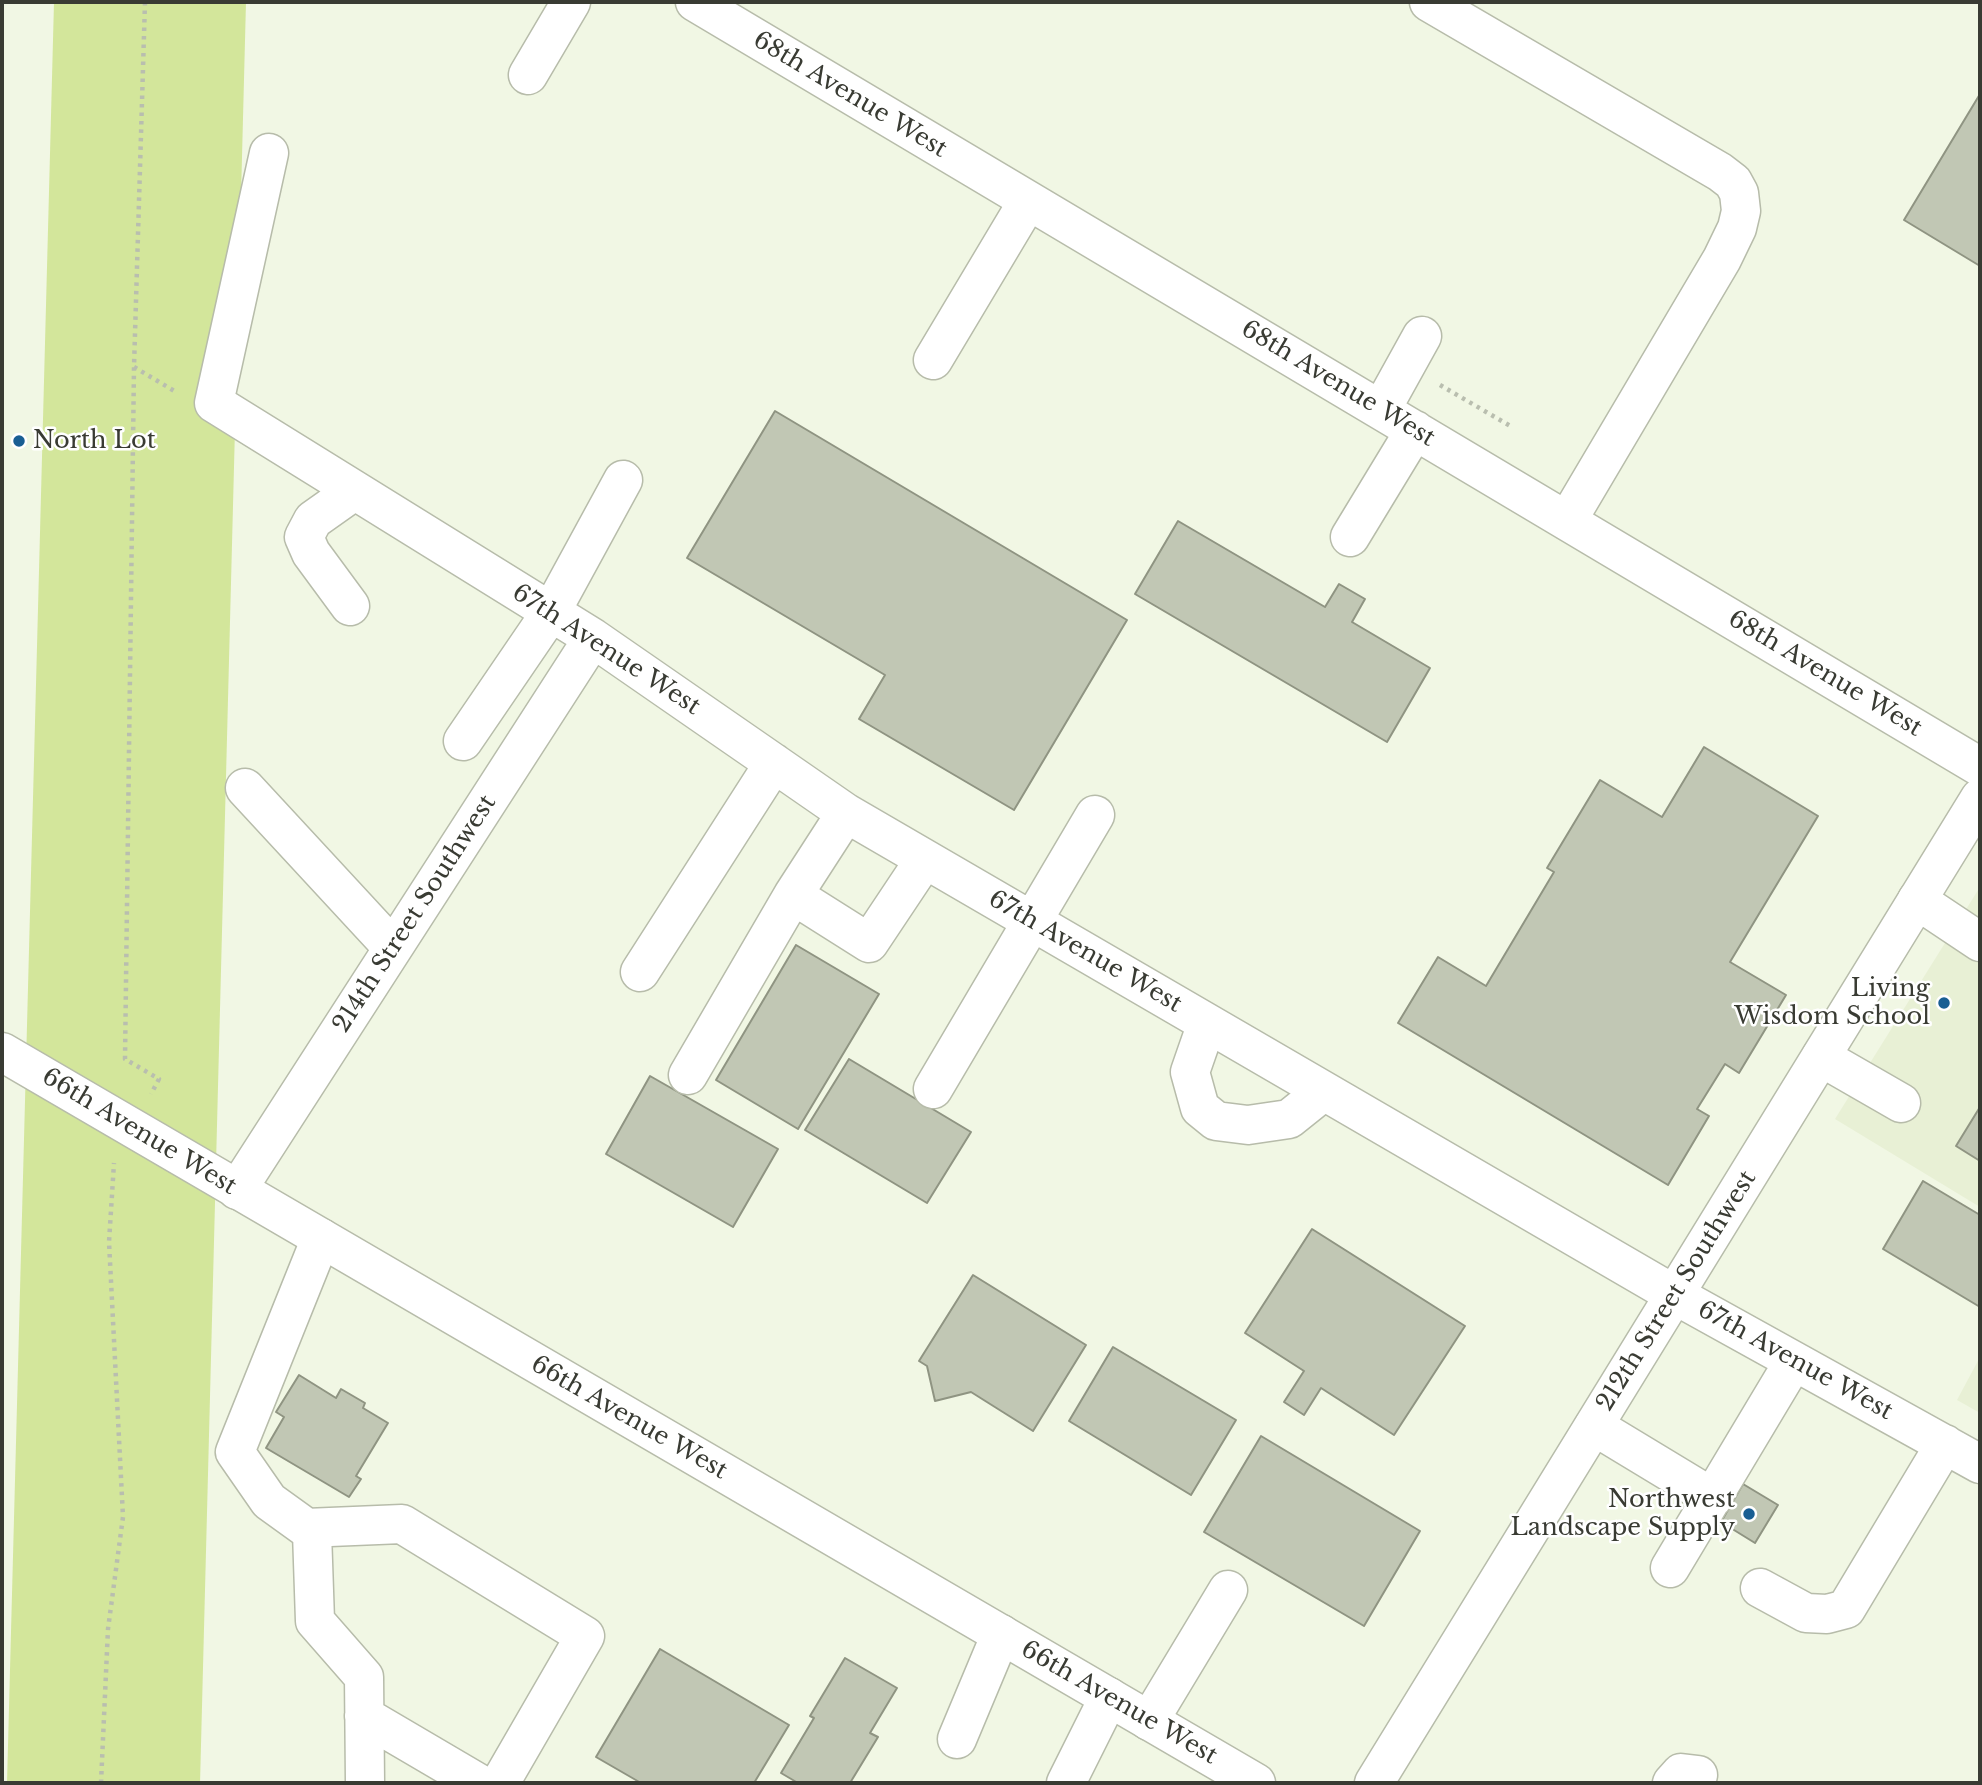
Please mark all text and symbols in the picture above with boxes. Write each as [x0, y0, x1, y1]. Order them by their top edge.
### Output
street label: 68th Avenue West [748, 26, 952, 164]
street label: 68th Avenue West [1236, 315, 1440, 453]
place label: North Lot [33, 427, 156, 455]
marker: North Lot [11, 433, 27, 449]
street label: 67th Avenue West [507, 578, 705, 722]
street label: 68th Avenue West [1723, 605, 1927, 743]
street label: 214th Street Southwest [327, 790, 503, 1038]
street label: 67th Avenue West [983, 885, 1187, 1019]
place label: Living Wisdom School [1734, 975, 1930, 1031]
marker: Living Wisdom School [1936, 995, 1952, 1011]
street label: 66th Avenue West [37, 1063, 241, 1201]
street label: 212th Street Southwest [1591, 1166, 1763, 1416]
street label: 67th Avenue West [1693, 1295, 1897, 1427]
street label: 66th Avenue West [526, 1350, 732, 1486]
place label: Northwest Landscape Supply [1510, 1486, 1735, 1542]
marker: Northwest Landscape Supply [1741, 1506, 1757, 1522]
street label: 66th Avenue West [1016, 1635, 1222, 1771]

